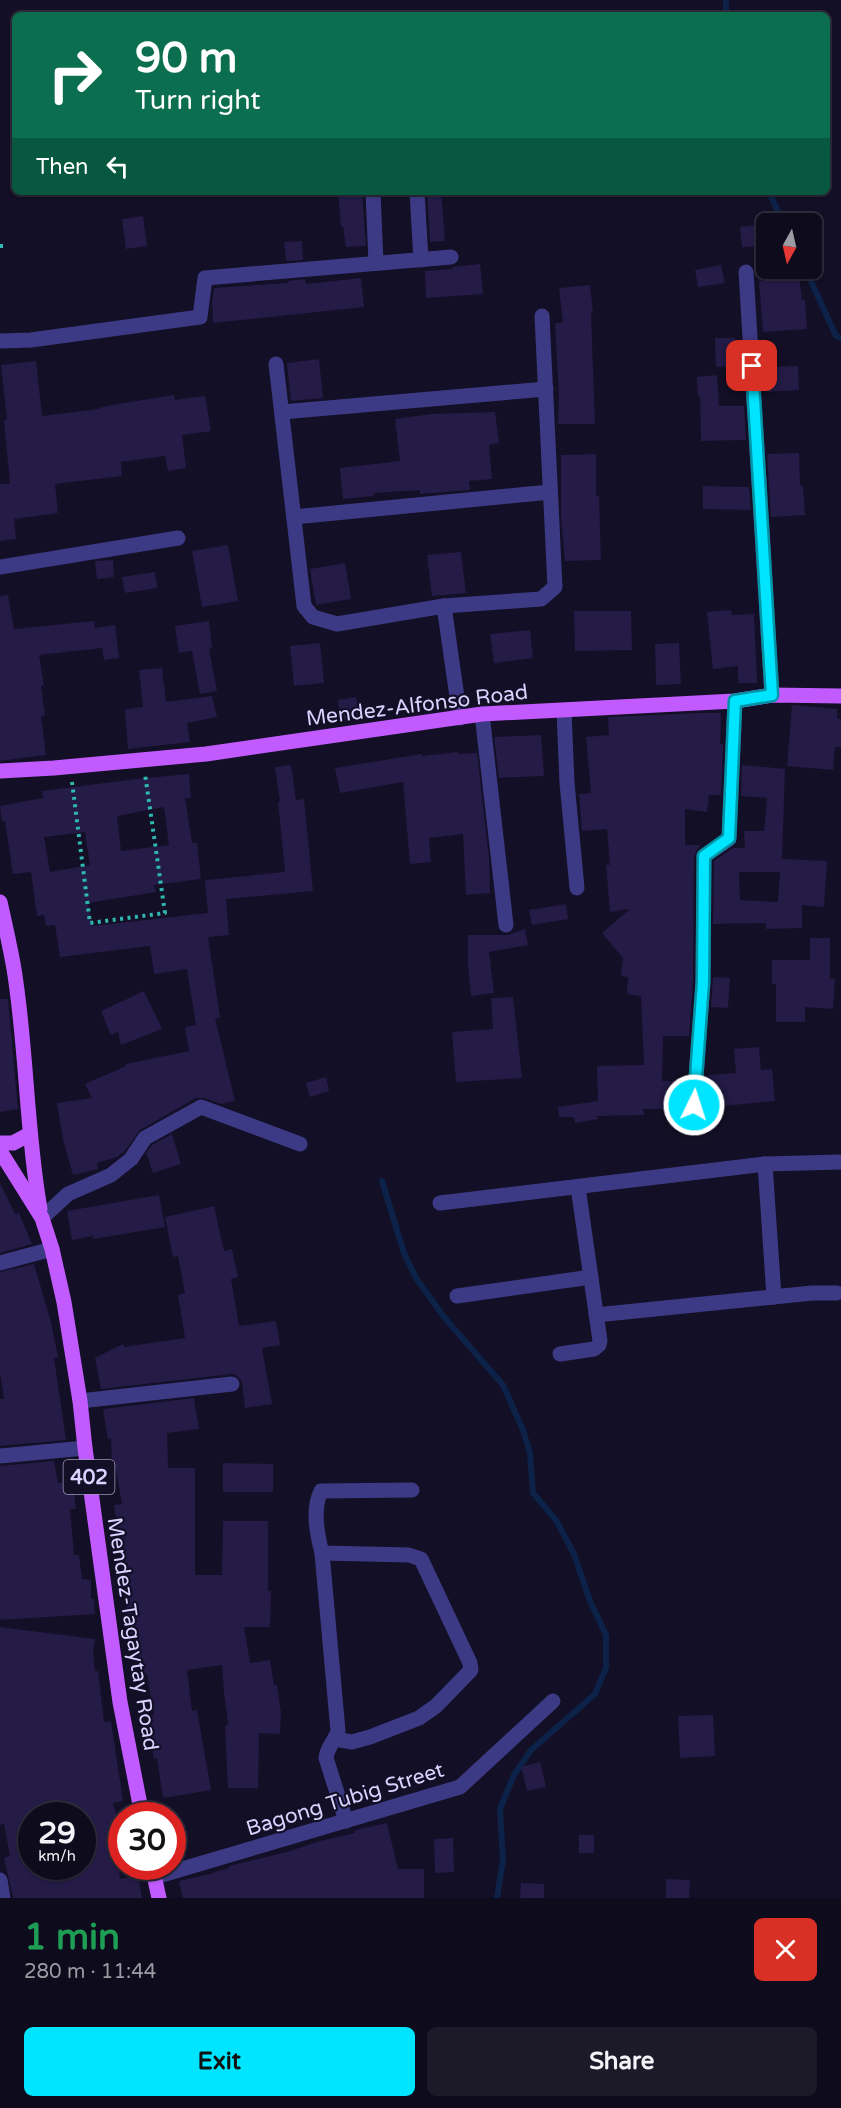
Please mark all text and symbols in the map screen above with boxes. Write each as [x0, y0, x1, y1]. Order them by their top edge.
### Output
text: 90 m [135, 33, 237, 84]
icon: right [36, 36, 114, 114]
text: Turn right [135, 84, 261, 117]
icon: left [101, 150, 134, 183]
text: Then [36, 154, 89, 180]
north arrow [756, 213, 822, 279]
map controls [756, 213, 822, 279]
pin [726, 340, 777, 391]
icon: arrive [735, 349, 768, 382]
street label: Mendez-Alfonso Road [305, 679, 529, 732]
position arrow [662, 1073, 726, 1137]
road number: 402 [64, 1460, 115, 1494]
street label: Mendez-Tagaytay Road [102, 1516, 163, 1753]
street label: Bagong Tubig Street [243, 1757, 447, 1841]
speed limit sign: 30 [108, 1802, 186, 1880]
text: 29 [38, 1815, 76, 1852]
text: km/h [38, 1847, 76, 1865]
text: 1 min [24, 1916, 120, 1959]
button: close [754, 1918, 817, 1981]
text: 280 m · 11:44 [24, 1960, 156, 1984]
button: Exit [24, 2027, 415, 2096]
button: Share [427, 2027, 817, 2096]

